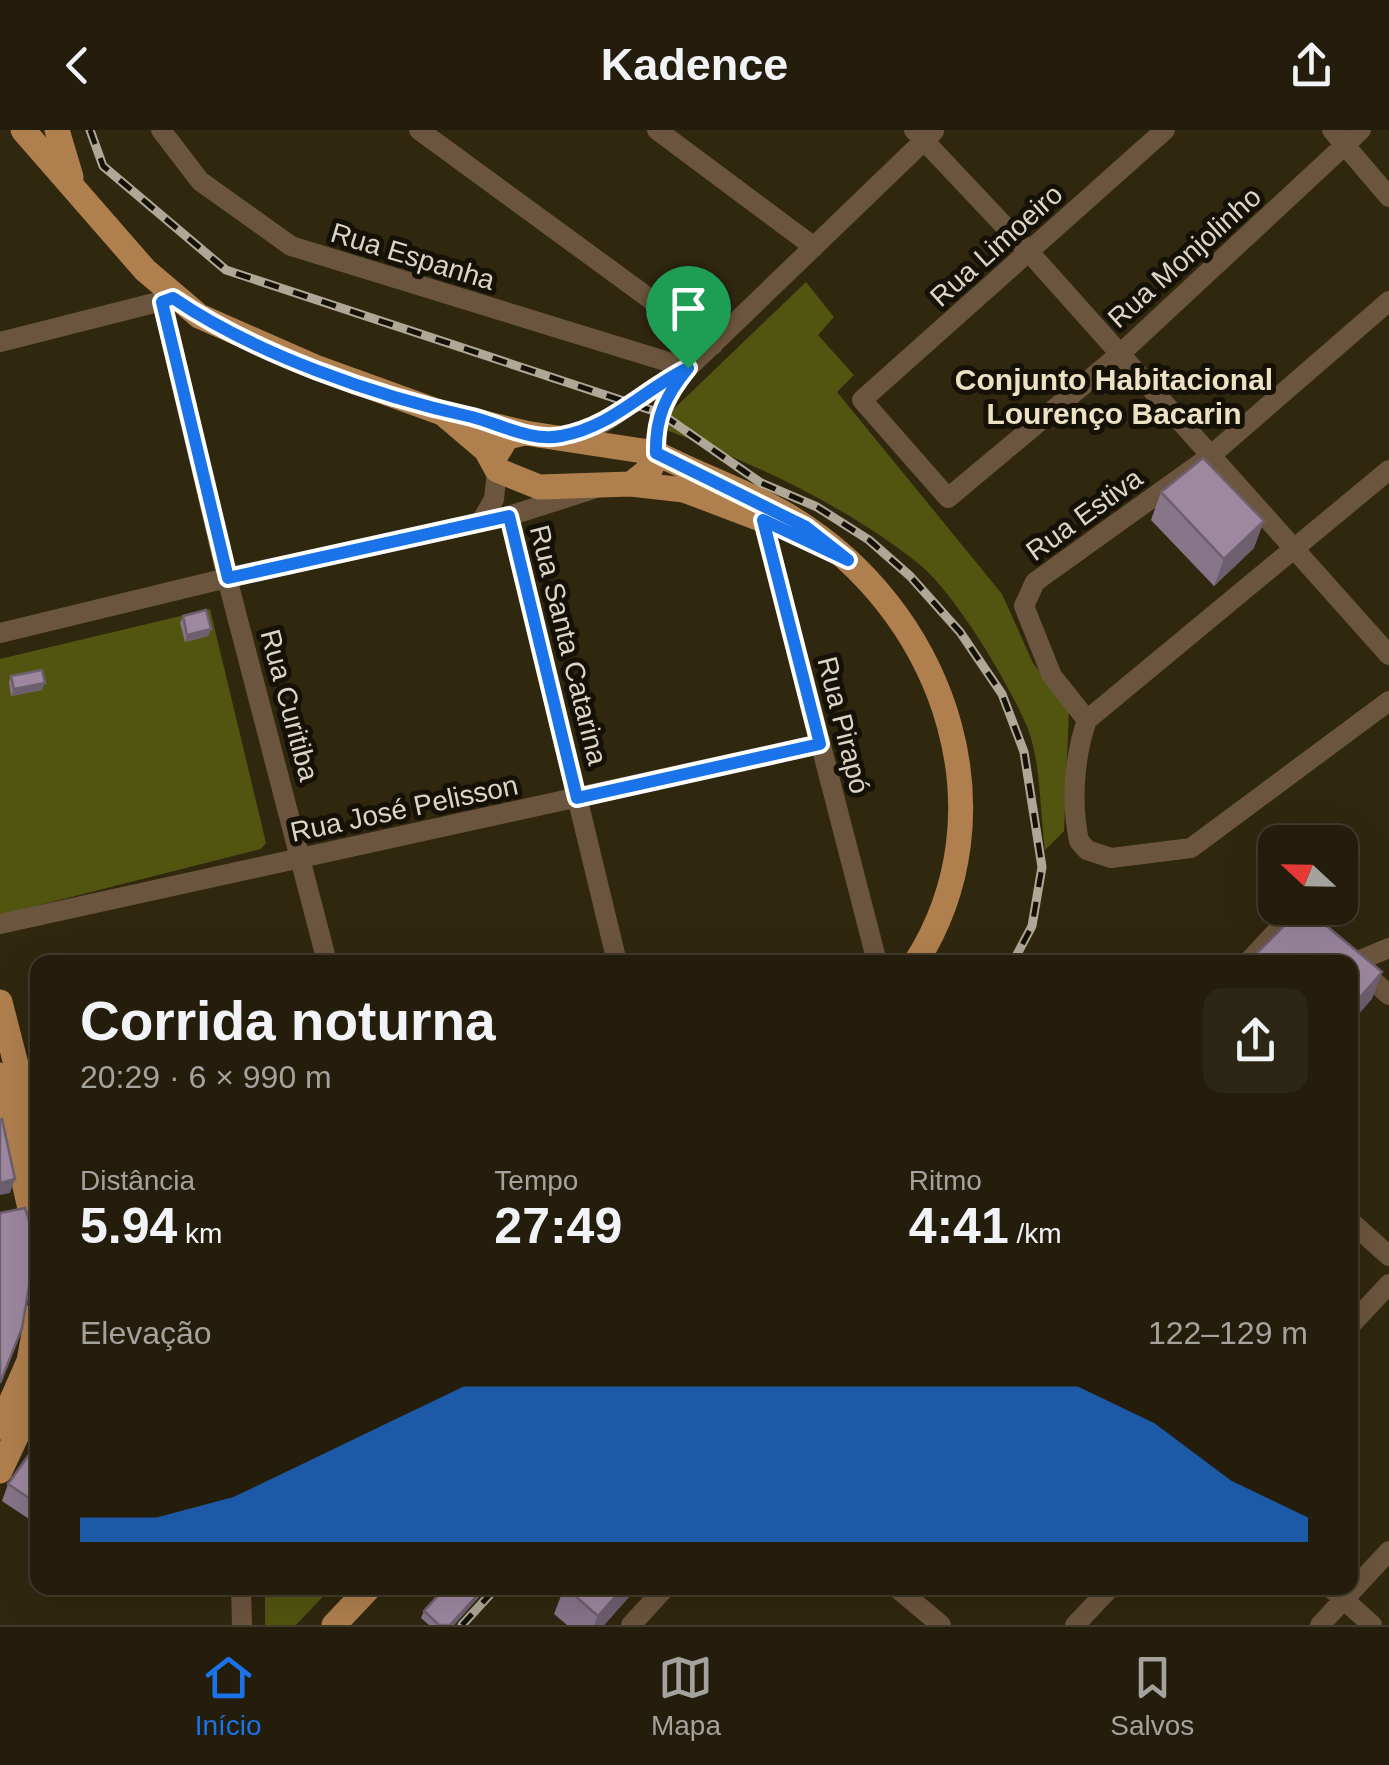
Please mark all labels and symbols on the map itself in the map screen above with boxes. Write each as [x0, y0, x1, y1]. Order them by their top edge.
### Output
street label: Rua Limoeiro [924, 178, 1069, 313]
street label: Rua Monjolinho [1102, 181, 1267, 334]
street label: Rua Espanha [327, 217, 499, 296]
pin [646, 266, 731, 369]
district label: Conjunto Habitacional Lourenço Bacarin [955, 363, 1273, 430]
street label: Rua Estiva [1020, 462, 1149, 567]
street label: Rua Santa Catarina [524, 522, 613, 769]
street label: Rua Curitiba [254, 626, 325, 785]
street label: Rua Pirapó [812, 653, 876, 797]
street label: Rua José Pelisson [287, 769, 521, 848]
north arrow [1258, 825, 1358, 925]

